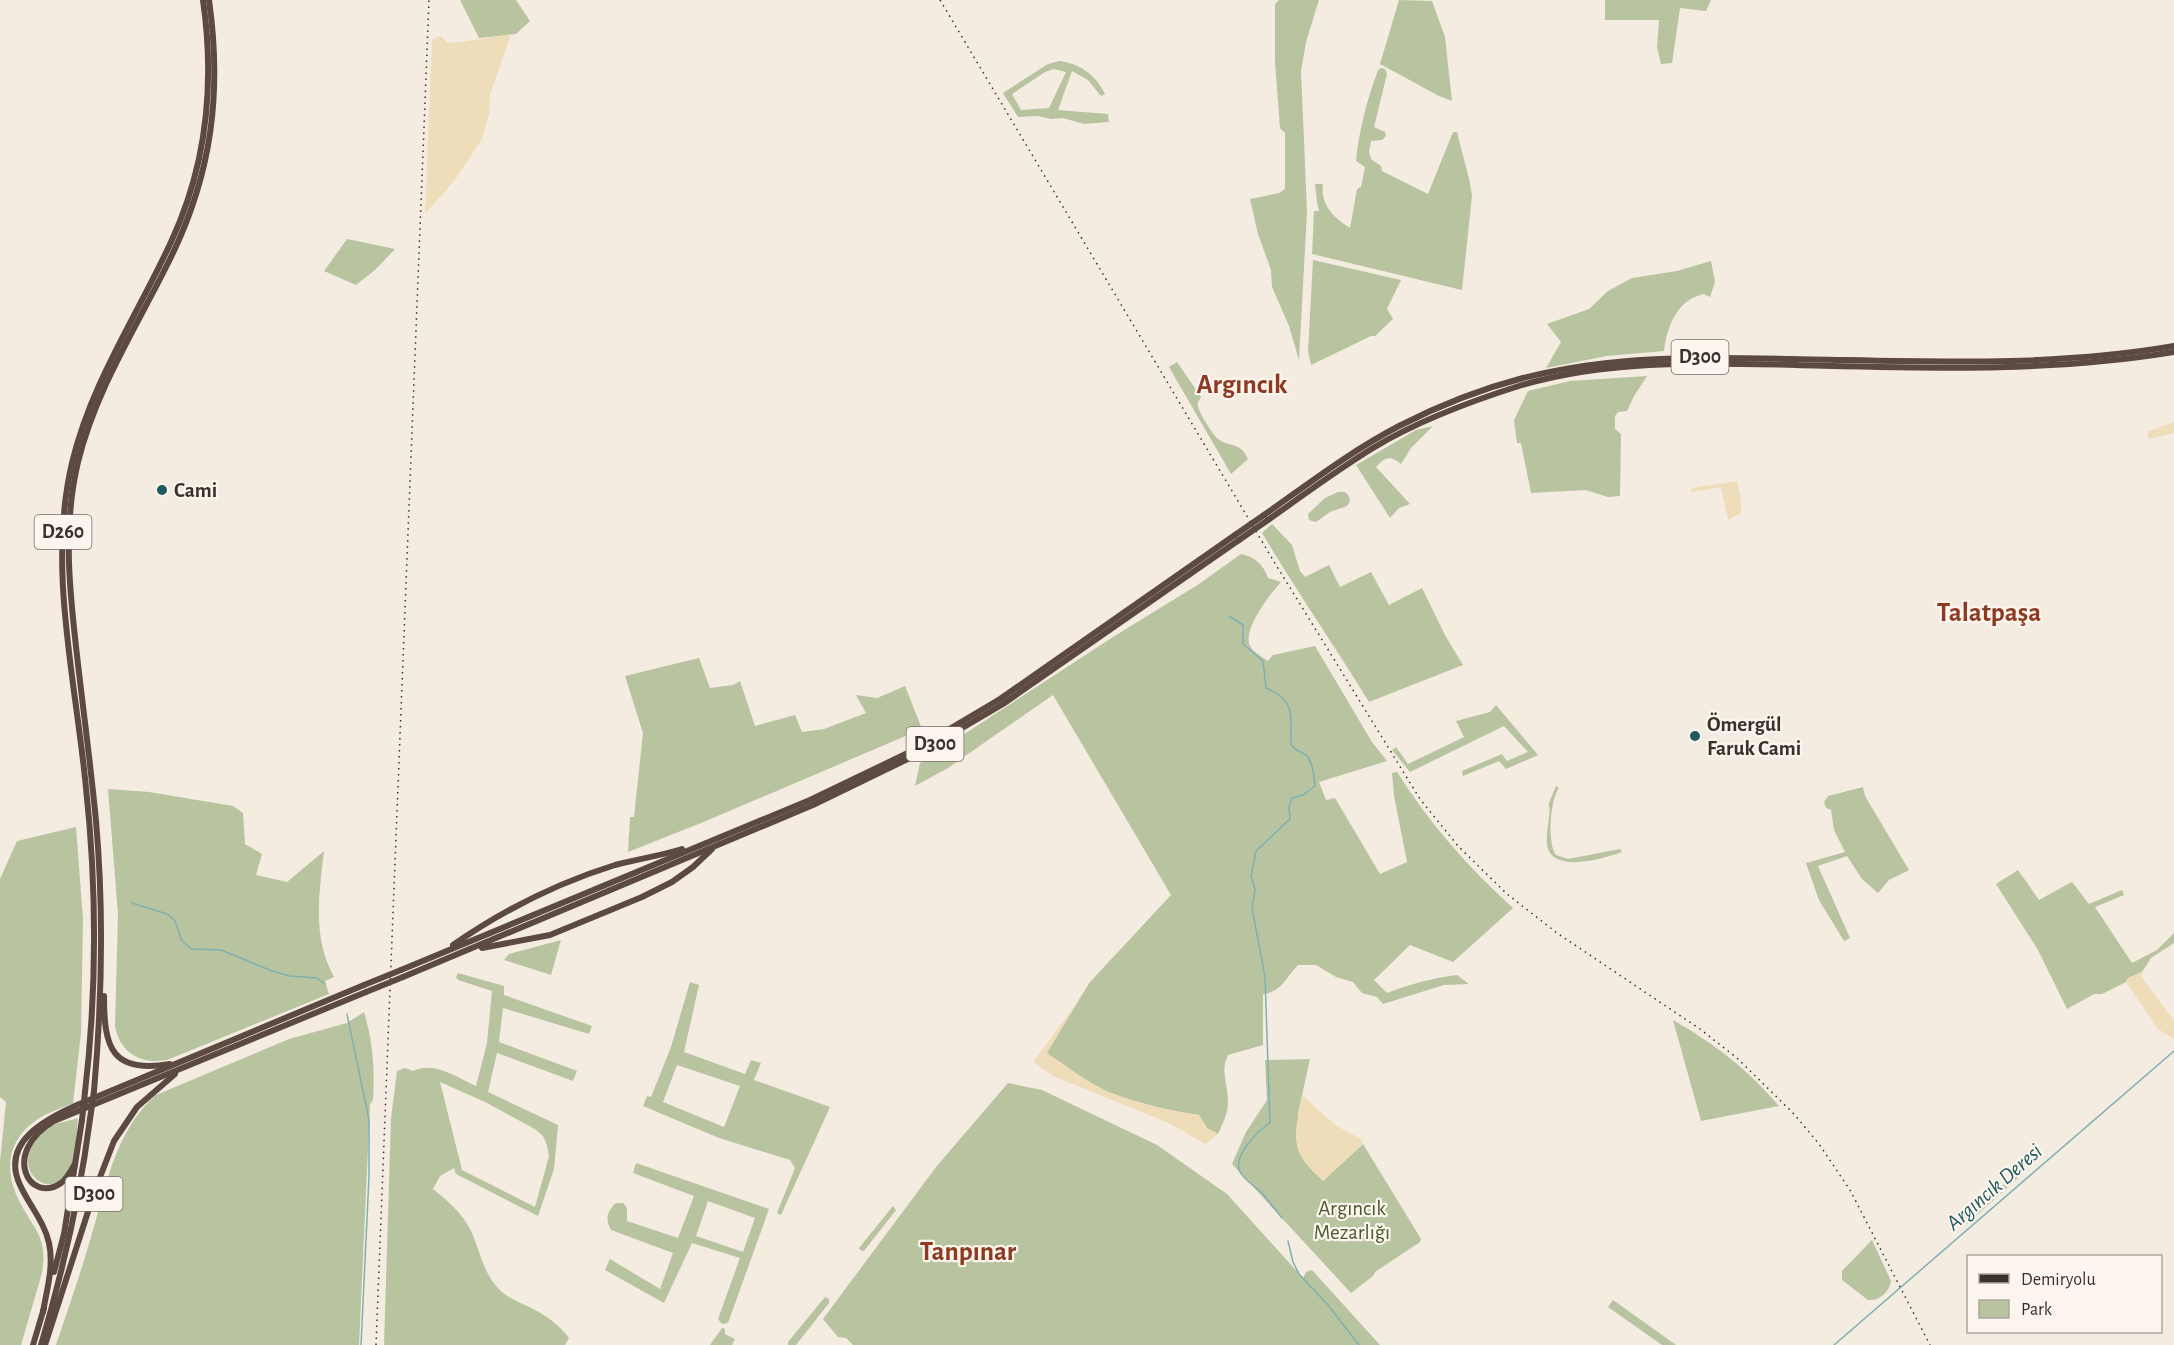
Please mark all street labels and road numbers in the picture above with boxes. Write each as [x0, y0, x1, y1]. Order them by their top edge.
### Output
road number: D300 [1672, 340, 1728, 374]
road number: D260 [34, 515, 92, 549]
road number: D300 [906, 727, 964, 761]
road number: D300 [66, 1177, 122, 1211]

